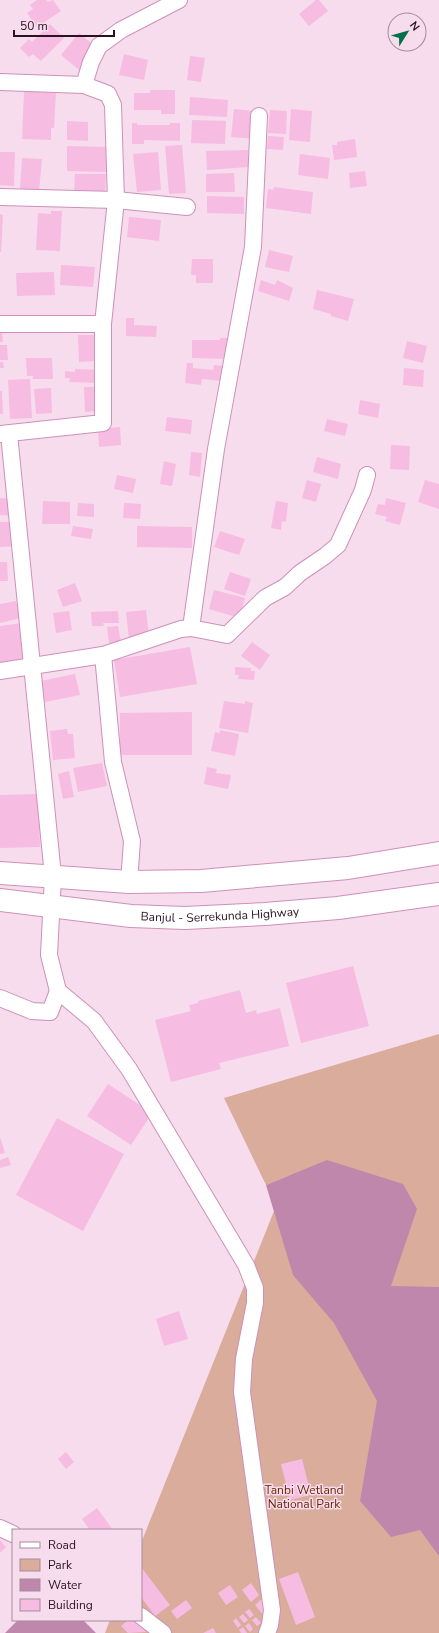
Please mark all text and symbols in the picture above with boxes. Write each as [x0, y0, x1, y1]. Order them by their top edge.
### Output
scale bar [14, 12, 114, 38]
north arrow [387, 12, 427, 52]
text: 50 m [20, 18, 48, 34]
text: N [406, 18, 423, 34]
street label: Banjul - Serrekunda Highway [140, 903, 301, 926]
park label: Tanbi Wetland National Park [264, 1482, 344, 1512]
legend [12, 1529, 142, 1621]
text: Road [48, 1537, 76, 1553]
text: Park [48, 1557, 73, 1573]
text: Water [48, 1577, 82, 1593]
text: Building [48, 1597, 93, 1613]

